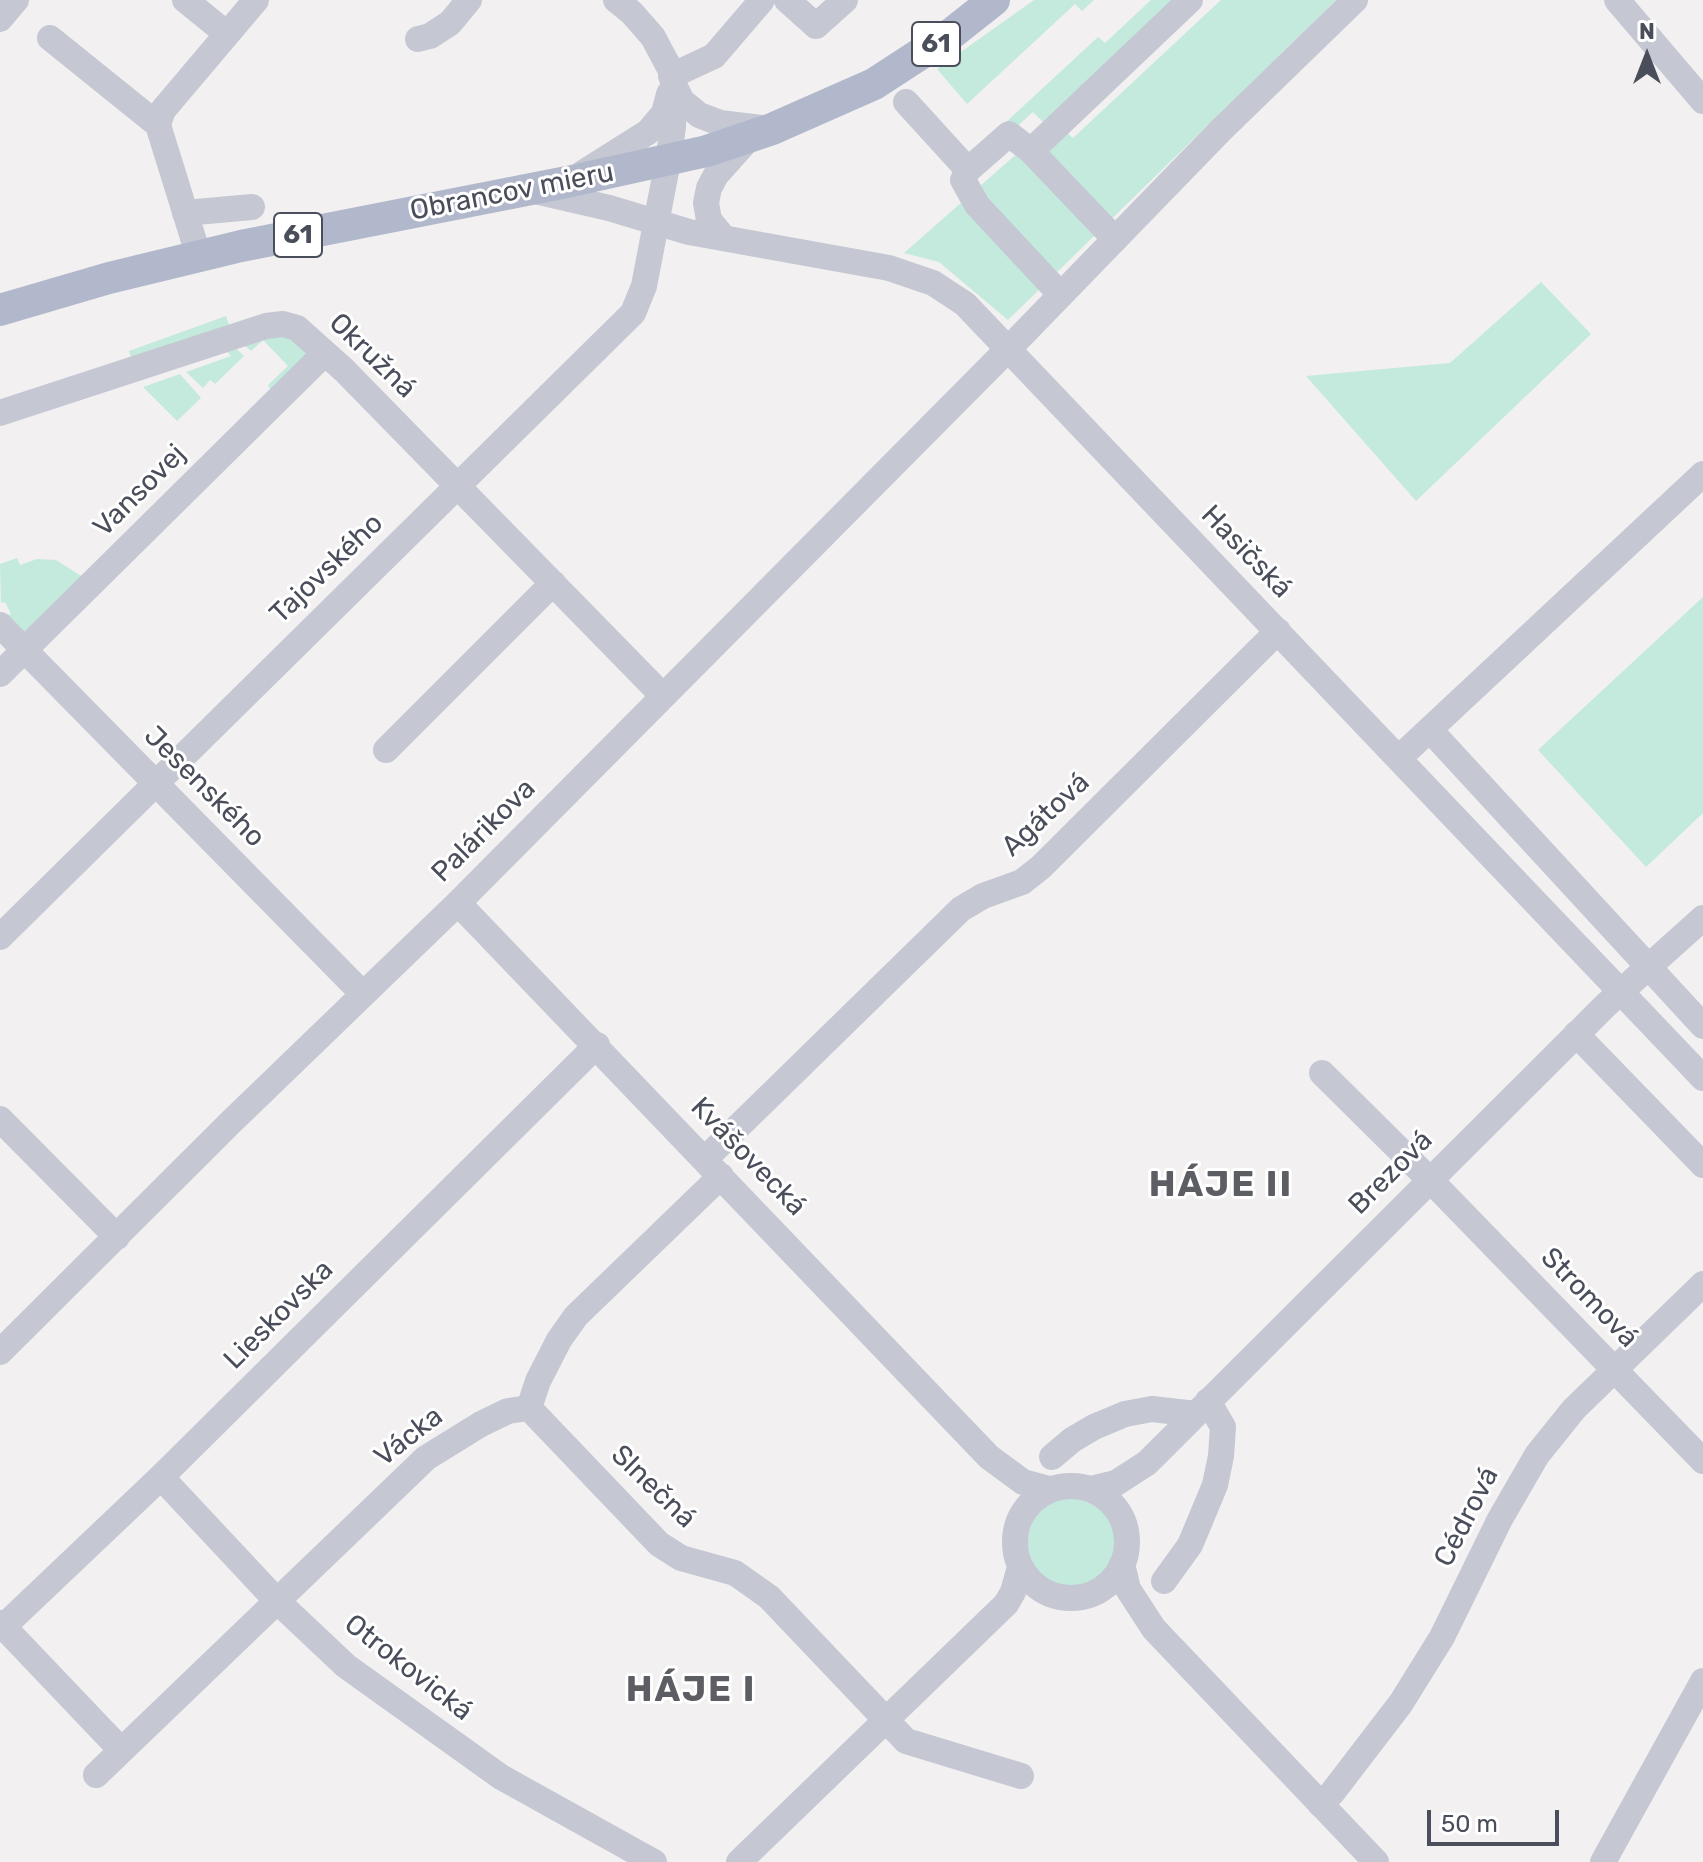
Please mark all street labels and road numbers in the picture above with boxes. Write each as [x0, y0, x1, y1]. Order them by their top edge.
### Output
road number: 61 [912, 22, 960, 66]
street label: Obrancov mieru [407, 156, 617, 228]
road number: 61 [274, 213, 322, 257]
street label: Okružná [322, 307, 422, 405]
street label: Vansovej [87, 438, 193, 544]
street label: Hasičská [1194, 499, 1298, 605]
street label: Tajovského [264, 507, 390, 631]
street label: Jesenského [137, 720, 271, 854]
street label: Agátová [995, 766, 1097, 864]
street label: Palárikova [425, 772, 543, 890]
street label: Kvášovecká [683, 1091, 813, 1223]
street label: Brezová [1342, 1124, 1440, 1222]
street label: Stromová [1533, 1241, 1645, 1355]
street label: Lieskovska [217, 1253, 341, 1377]
street label: Vácka [368, 1400, 450, 1474]
street label: Slnečná [604, 1439, 702, 1535]
street label: Cédrová [1428, 1462, 1506, 1572]
street label: Otrokovická [337, 1608, 479, 1728]

